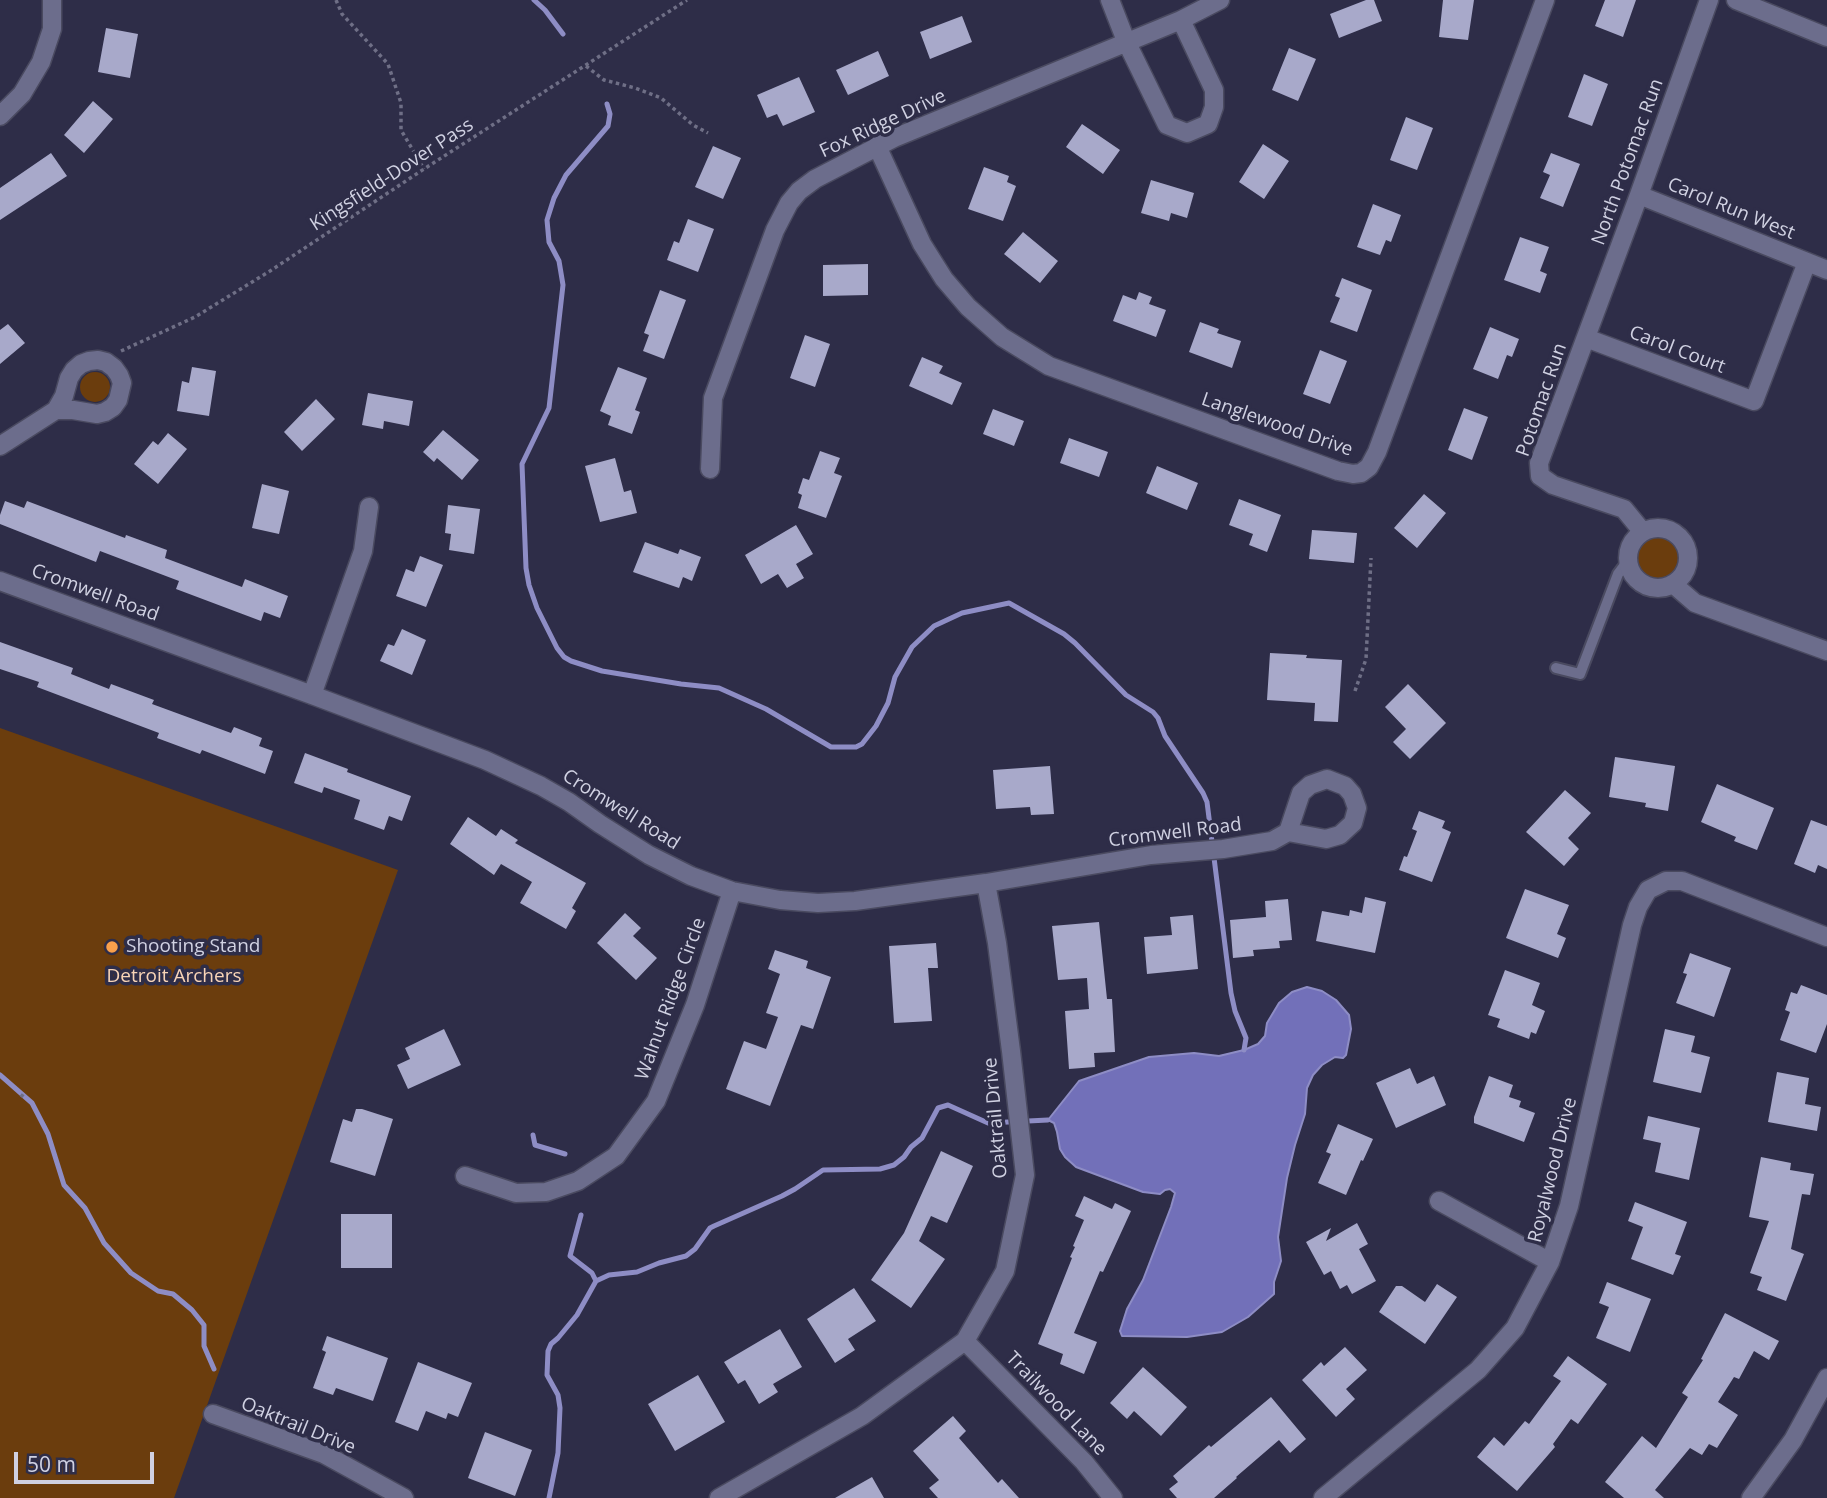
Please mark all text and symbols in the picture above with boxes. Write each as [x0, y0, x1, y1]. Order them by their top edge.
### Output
street label: North Potomac Run [1587, 76, 1669, 248]
street label: Fox Ridge Drive [816, 85, 950, 163]
street label: Kingsfield-Dover Pass [306, 114, 478, 236]
street label: Carol Run West [1664, 173, 1798, 245]
street label: Carol Court [1626, 321, 1728, 379]
street label: Potomac Run [1512, 340, 1572, 460]
street label: Langlewood Drive [1198, 388, 1356, 462]
street label: Cromwell Road [28, 559, 162, 627]
street label: Cromwell Road [558, 765, 684, 855]
street label: Cromwell Road [1107, 814, 1243, 852]
street label: Walnut Ridge Circle [631, 915, 711, 1083]
place label: Shooting Stand [126, 936, 260, 958]
marker: Shooting Stand [104, 939, 120, 955]
park label: Detroit Archers [107, 966, 241, 988]
street label: Oaktrail Drive [979, 1057, 1013, 1179]
street label: Royalwood Drive [1524, 1095, 1582, 1245]
street label: Trailwood Lane [1001, 1347, 1111, 1461]
street label: Oaktrail Drive [237, 1393, 359, 1459]
scale bar [18, 1438, 158, 1482]
text: 50 m [27, 1450, 76, 1478]

